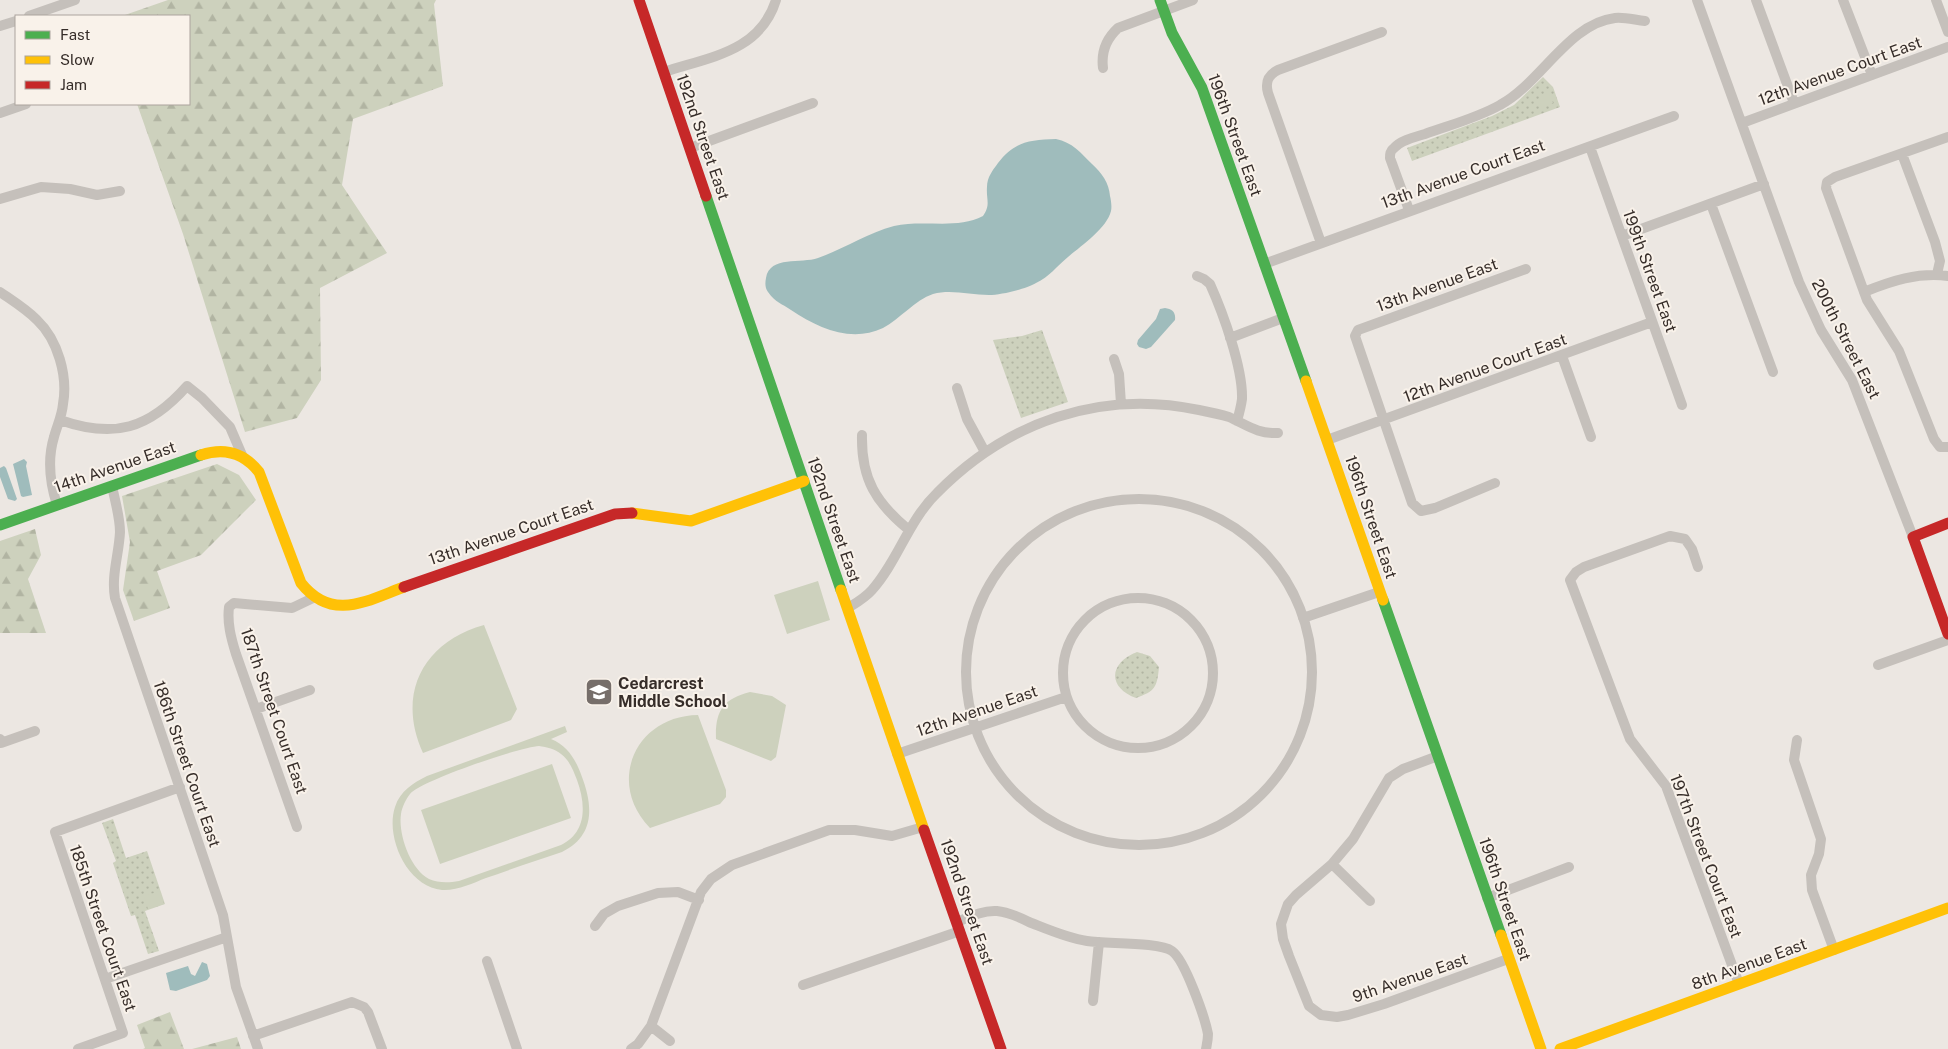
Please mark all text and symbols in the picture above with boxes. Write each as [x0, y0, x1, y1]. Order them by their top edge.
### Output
legend [15, 15, 190, 105]
text: Fast [60, 26, 90, 43]
street label: 12th Avenue Court East [1756, 33, 1924, 109]
text: Slow [60, 51, 95, 68]
street label: 192nd Street East [673, 71, 733, 203]
street label: 196th Street East [1204, 71, 1266, 199]
text: Jam [60, 76, 87, 93]
street label: 13th Avenue Court East [1378, 135, 1548, 213]
street label: 199th Street East [1619, 207, 1681, 335]
street label: 13th Avenue East [1374, 254, 1500, 316]
street label: 200th Street East [1808, 276, 1884, 402]
street label: 12th Avenue Court East [1401, 330, 1569, 406]
street label: 14th Avenue East [52, 437, 178, 497]
street label: 196th Street East [1341, 453, 1401, 581]
street label: 192nd Street East [804, 454, 864, 586]
street label: 13th Avenue Court East [426, 495, 596, 569]
street label: 187th Street Court East [237, 625, 311, 797]
place label: Cedarcrest Middle School [618, 674, 727, 711]
school or university icon: Cedarcrest Middle School [584, 677, 614, 707]
street label: 186th Street Court East [150, 678, 224, 850]
street label: 12th Avenue East [914, 681, 1040, 741]
street label: 197th Street Court East [1666, 771, 1746, 941]
street label: 196th Street East [1475, 835, 1535, 963]
street label: 192nd Street East [937, 836, 997, 968]
street label: 185th Street Court East [65, 842, 141, 1014]
street label: 8th Avenue East [1689, 934, 1809, 994]
street label: 9th Avenue East [1350, 949, 1470, 1007]

